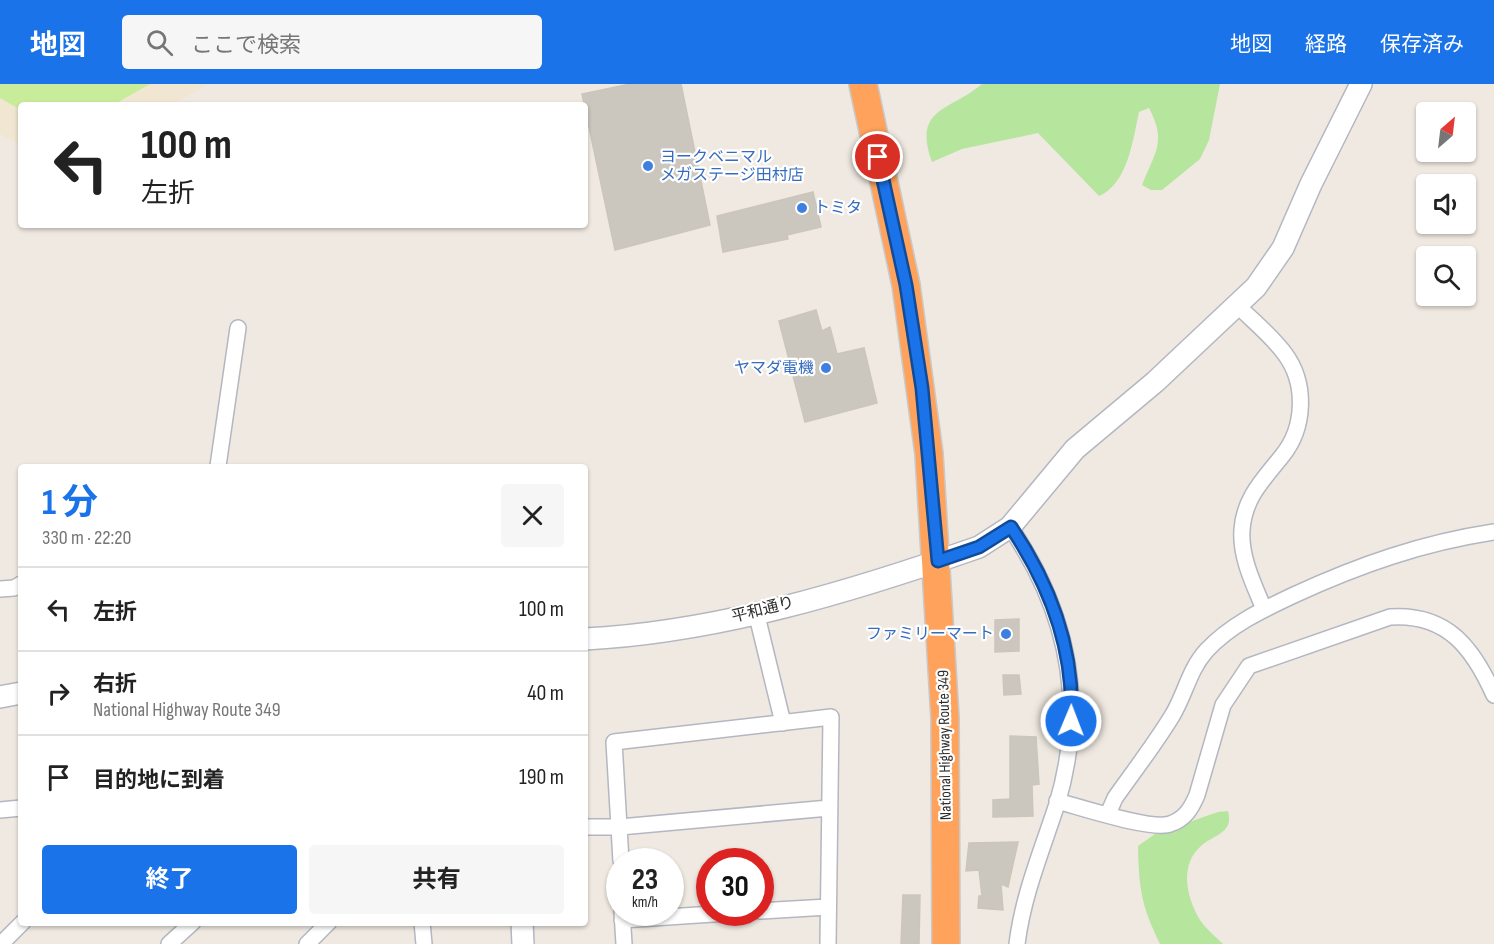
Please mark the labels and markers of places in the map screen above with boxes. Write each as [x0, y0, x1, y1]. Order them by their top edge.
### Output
pin [852, 131, 903, 182]
place label: ヨークベニマル メガステージ田村店 [660, 148, 804, 185]
marker: ヨークベニマル メガステージ田村店 [641, 159, 655, 173]
place label: トミタ [814, 199, 862, 218]
marker: トミタ [795, 201, 809, 215]
place label: ヤマダ電機 [734, 359, 814, 378]
marker: ヤマダ電機 [819, 361, 833, 375]
place label: ファミリーマート [866, 625, 994, 644]
marker: ファミリーマート [999, 627, 1013, 641]

